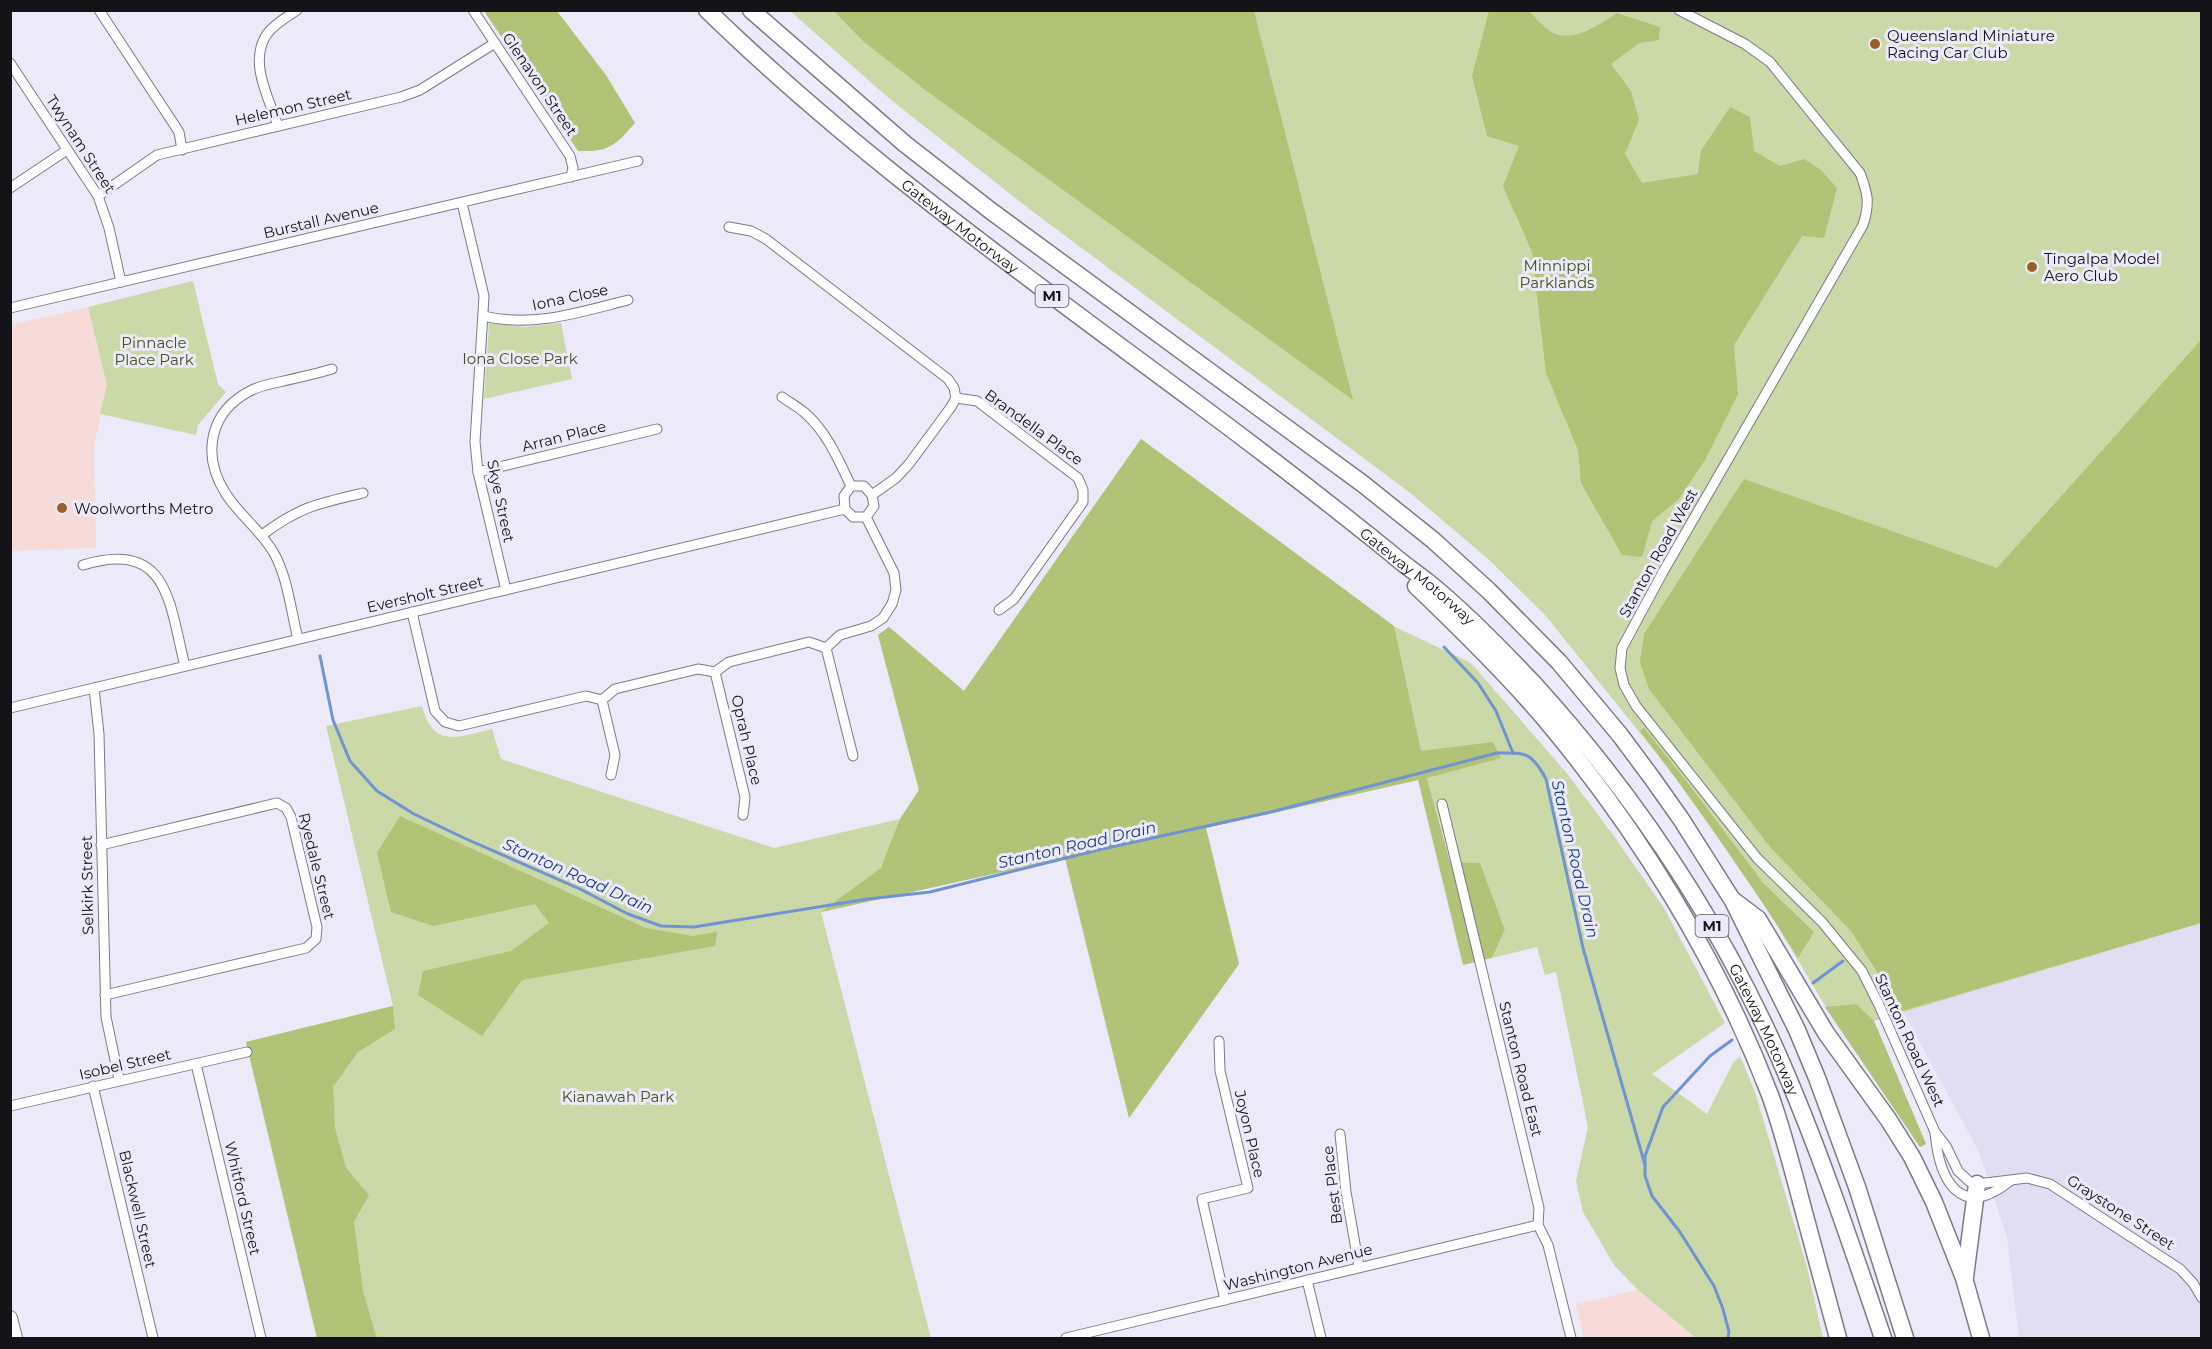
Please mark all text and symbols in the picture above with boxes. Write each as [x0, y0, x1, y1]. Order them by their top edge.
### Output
place label: Queensland Miniature Racing Car Club [1887, 26, 2055, 62]
street label: Glenavon Street [498, 29, 582, 139]
marker: Queensland Miniature Racing Car Club [1868, 37, 1882, 51]
street label: Helemon Street [233, 84, 353, 130]
street label: Twynam Street [42, 91, 120, 197]
street label: Gateway Motorway [898, 174, 1024, 278]
street label: Burstall Avenue [261, 197, 381, 243]
place label: Tingalpa Model Aero Club [2044, 249, 2160, 285]
park label: Minnippi Parklands [1520, 256, 1594, 292]
marker: Tingalpa Model Aero Club [2025, 260, 2039, 274]
street label: Iona Close [530, 280, 610, 314]
road number: M1 [1036, 285, 1068, 307]
park label: Pinnacle Place Park [114, 333, 194, 369]
park label: Iona Close Park [462, 349, 578, 368]
street label: Brandella Place [981, 385, 1087, 469]
street label: Arran Place [520, 416, 608, 456]
street label: Skye Street [483, 458, 519, 544]
street label: Stanton Road West [1615, 485, 1701, 621]
place label: Woolworths Metro [74, 499, 213, 518]
marker: Woolworths Metro [55, 501, 69, 515]
street label: Gateway Motorway [1356, 523, 1480, 629]
street label: Eversholt Street [365, 571, 485, 617]
street label: Oprah Place [727, 693, 767, 787]
water label: Stanton Road Drain [1548, 778, 1602, 940]
street label: Ryedale Street [295, 811, 339, 921]
water label: Stanton Road Drain [996, 818, 1158, 872]
water label: Stanton Road Drain [500, 834, 656, 918]
street label: Selkirk Street [77, 835, 97, 935]
road number: M1 [1696, 915, 1728, 937]
street label: Gateway Motorway [1725, 960, 1804, 1099]
street label: Stanton Road West [1871, 970, 1949, 1110]
street label: Stanton Road East [1495, 999, 1547, 1139]
street label: Isobel Street [77, 1044, 173, 1084]
park label: Kianawah Park [562, 1087, 674, 1106]
street label: Joyon Place [1230, 1087, 1269, 1180]
street label: Whitford Street [221, 1139, 265, 1257]
street label: Best Place [1318, 1145, 1346, 1225]
street label: Blackwell Street [115, 1148, 161, 1270]
street label: Graystone Street [2064, 1170, 2178, 1254]
street label: Washington Avenue [1222, 1239, 1374, 1295]

